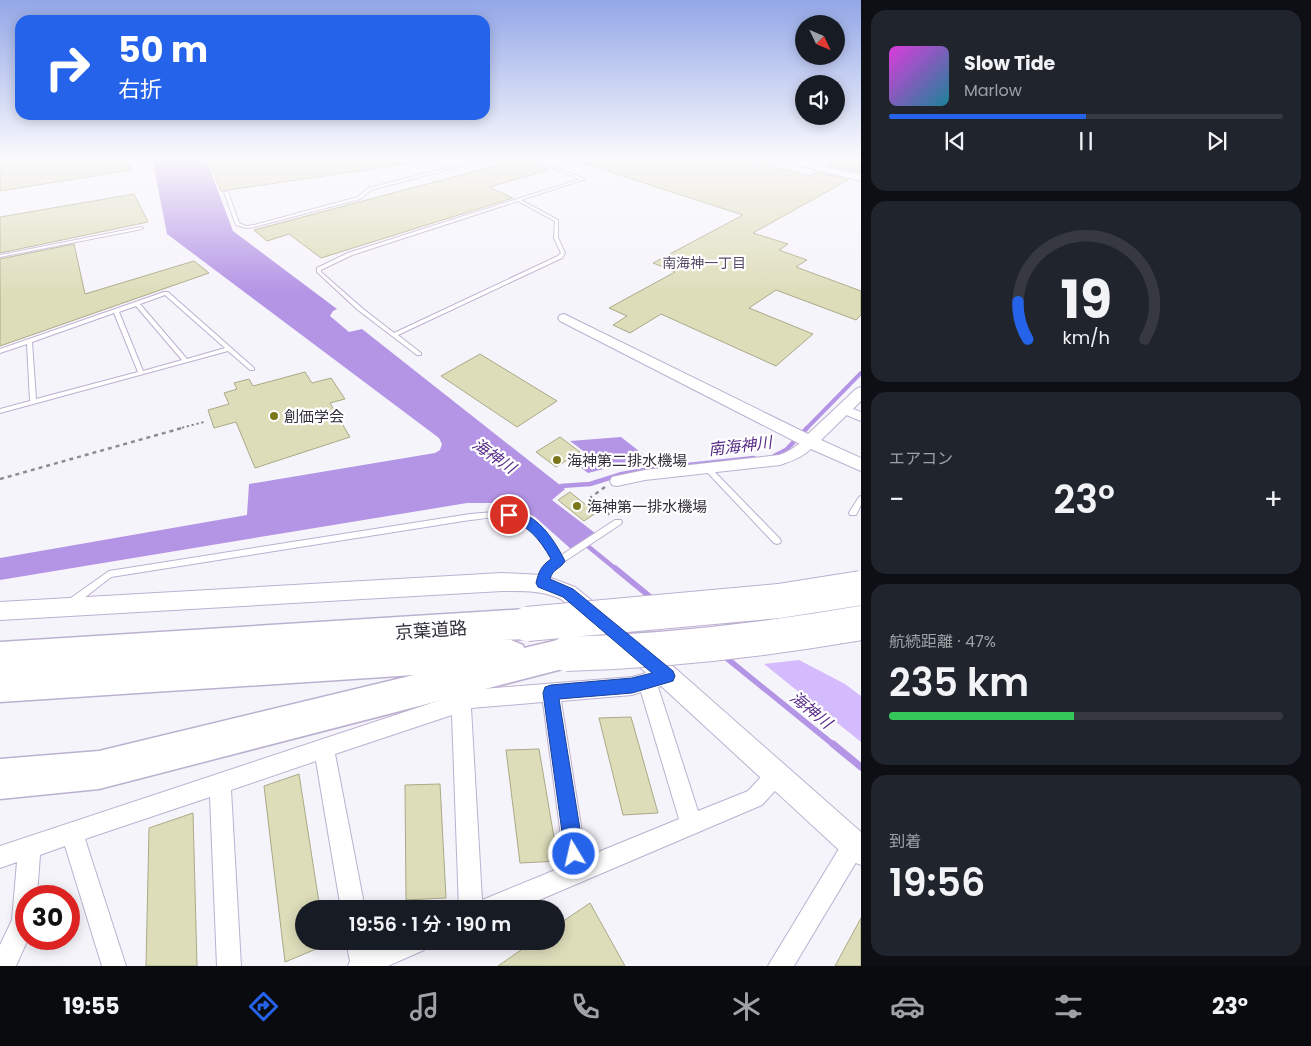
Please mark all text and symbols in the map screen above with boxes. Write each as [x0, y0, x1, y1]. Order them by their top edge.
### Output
north arrow [795, 15, 845, 65]
map controls [795, 15, 845, 125]
text: 50 m [118, 25, 208, 74]
icon: right [35, 35, 100, 100]
text: Slow Tide [964, 50, 1055, 77]
text: 右折 [118, 74, 162, 105]
button: sound [795, 75, 845, 125]
text: Marlow [964, 79, 1022, 102]
icon: previous [941, 127, 969, 155]
icon: pause [1072, 127, 1100, 155]
icon: next [1203, 127, 1231, 155]
district label: 南海神一丁目 [662, 253, 746, 273]
text: 19 [1060, 263, 1112, 336]
text: km/h [1062, 325, 1110, 350]
place label: 創価学会 [284, 406, 344, 427]
marker: 創価学会 [268, 410, 280, 422]
water label: 南海神川 [707, 430, 775, 461]
water label: 海神川 [468, 433, 522, 480]
text: エアコン [889, 447, 953, 470]
place label: 海神第二排水機場 [567, 450, 687, 471]
marker: 海神第二排水機場 [551, 454, 563, 466]
text: 23° [1053, 473, 1115, 526]
text: − [889, 480, 904, 519]
text: + [1264, 480, 1283, 519]
pin [488, 494, 530, 536]
place label: 海神第一排水機場 [587, 496, 707, 517]
marker: 海神第一排水機場 [571, 500, 583, 512]
icon: arrive [495, 501, 523, 529]
street label: 京葉道路 [394, 615, 468, 645]
text: 航続距離 · 47% [889, 630, 996, 653]
text: 235 km [889, 656, 1029, 709]
water label: 海神川 [785, 686, 838, 735]
position arrow [547, 827, 599, 879]
text: 到着 [889, 830, 921, 853]
text: 19:56 [889, 856, 985, 909]
speed limit sign: 30 [15, 885, 80, 950]
text: 19:56 · 1 分 · 190 m [349, 911, 511, 938]
icon: directions [246, 989, 281, 1024]
icon: music [407, 989, 442, 1024]
icon: phone [568, 989, 603, 1024]
icon: climate [729, 989, 764, 1024]
icon: car [890, 989, 925, 1024]
icon: filters [1051, 989, 1086, 1024]
text: 19:55 [63, 991, 120, 1022]
text: 23° [1212, 991, 1248, 1022]

